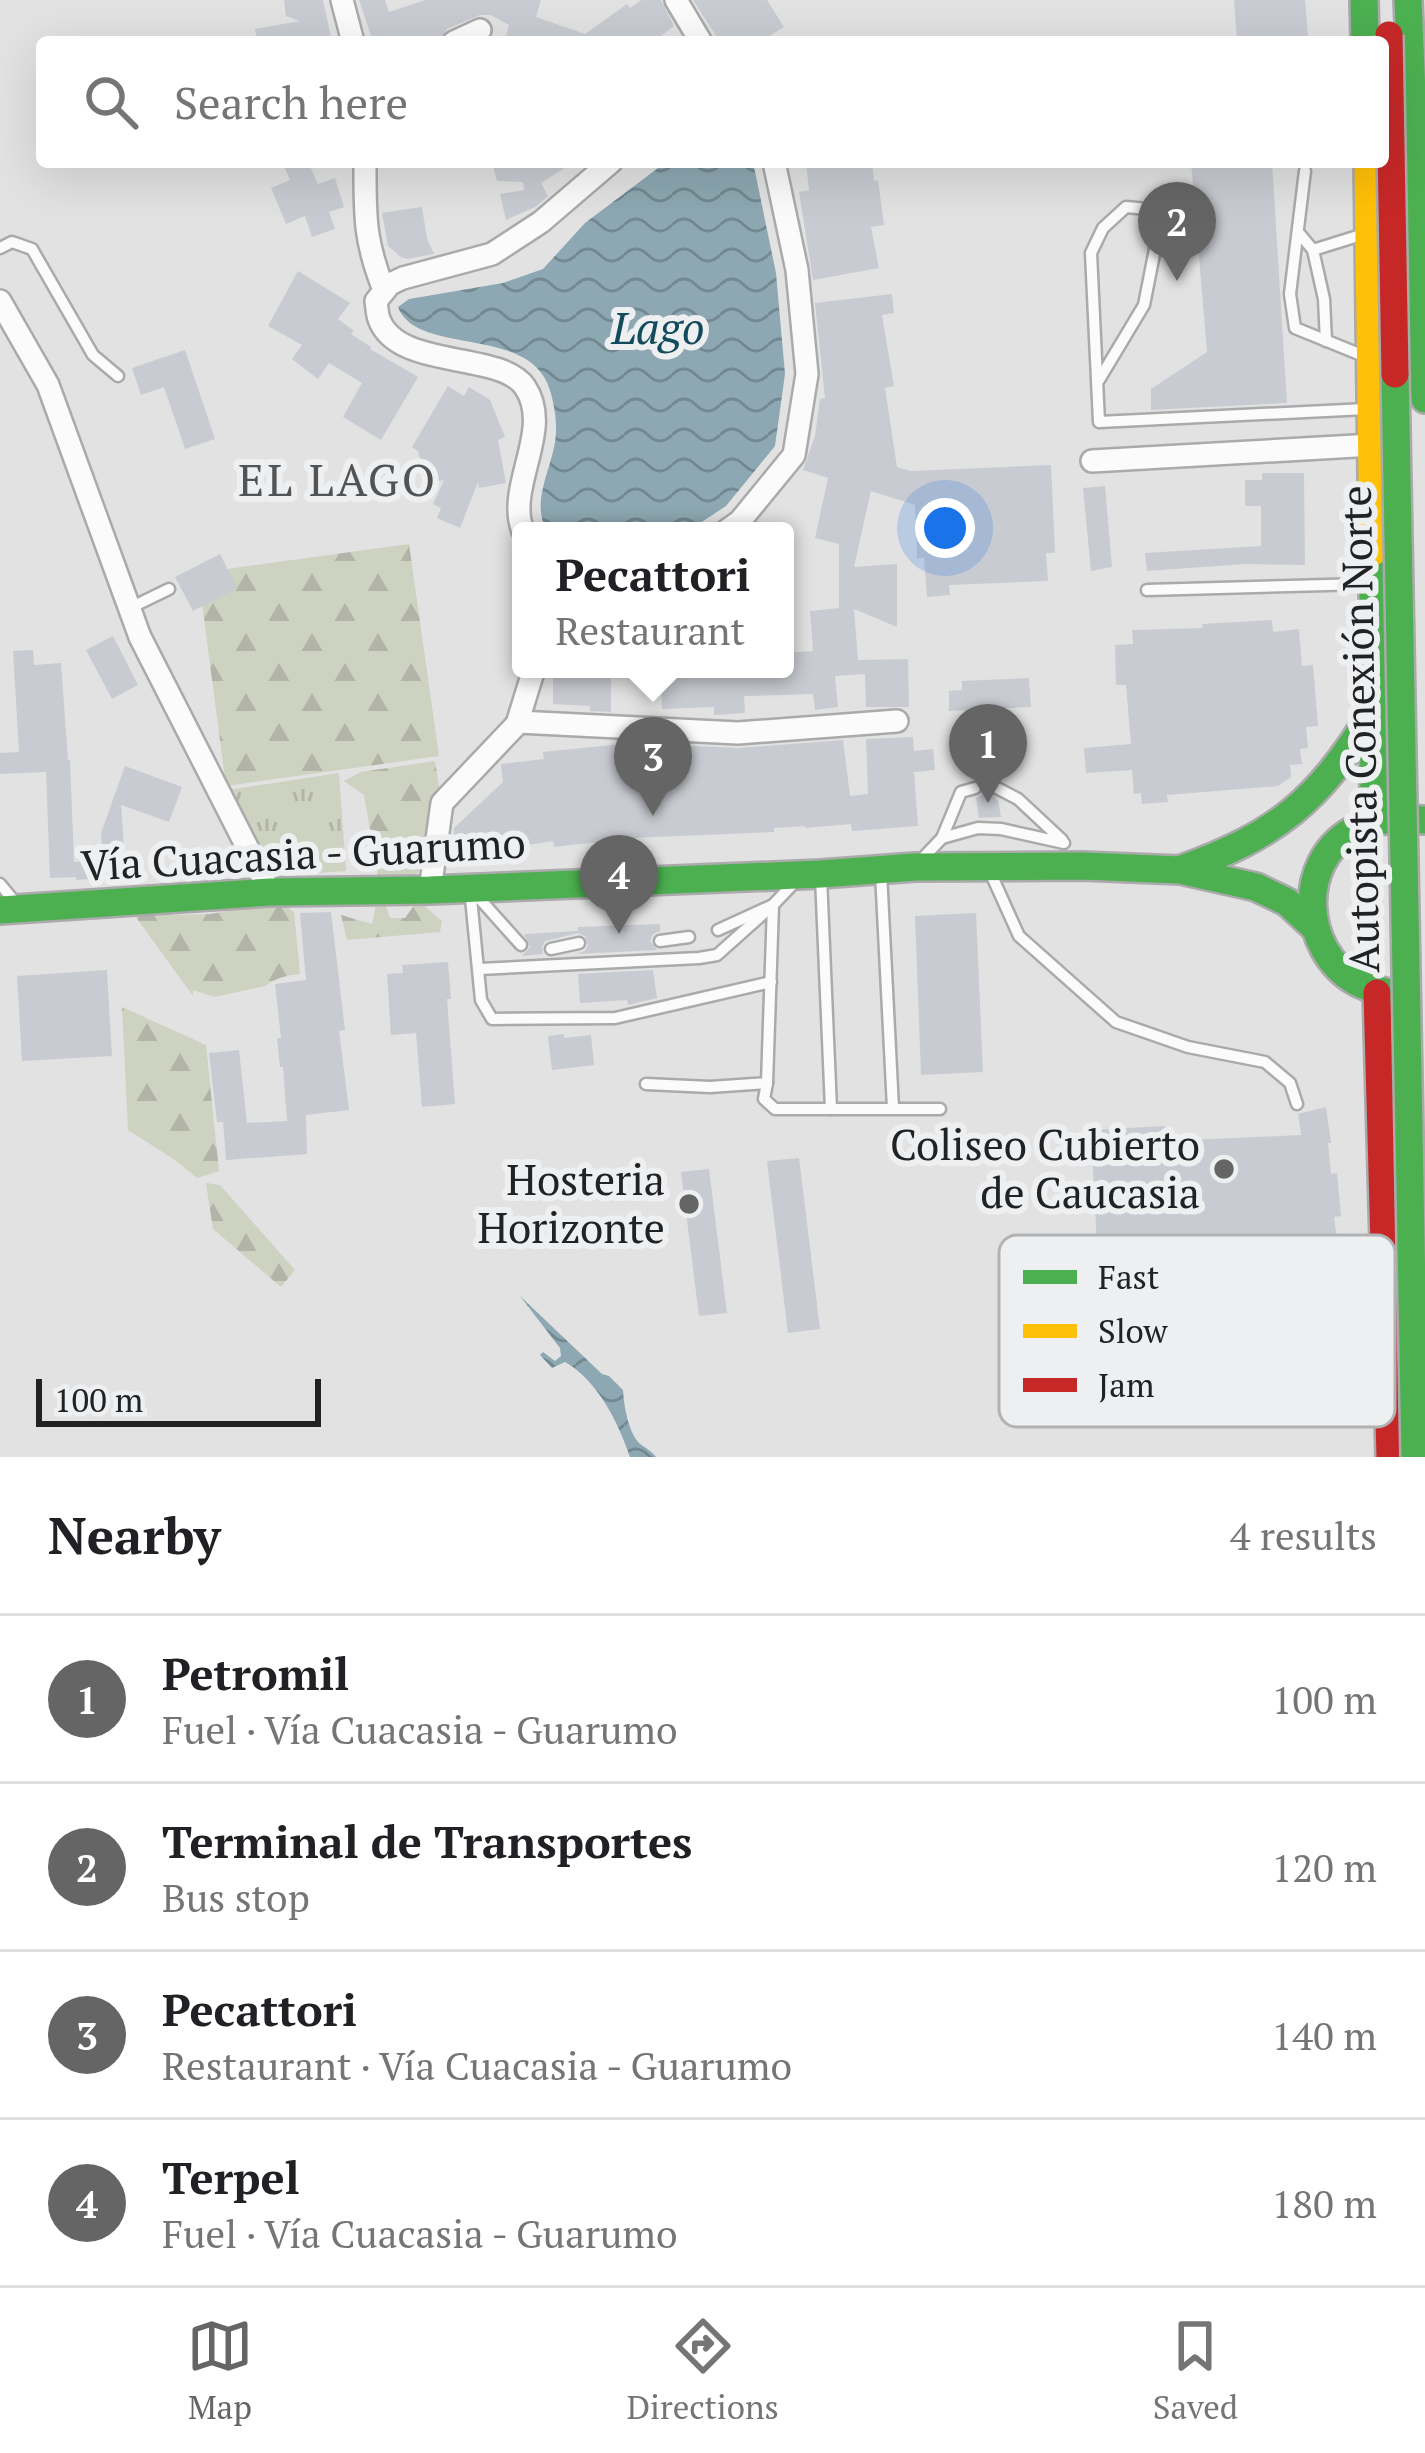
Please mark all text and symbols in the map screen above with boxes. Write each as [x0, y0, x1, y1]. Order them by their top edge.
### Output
search box [36, 36, 1389, 168]
icon: search [78, 69, 144, 135]
text: Search here [174, 72, 408, 132]
pin: 2 [1138, 182, 1216, 281]
water label: Lago [610, 297, 705, 357]
district label: EL LAGO [238, 449, 438, 509]
street label: Autopista Conexión Norte [1327, 485, 1391, 973]
your location [915, 498, 975, 558]
popup [512, 522, 794, 678]
text: Pecattori [555, 544, 751, 604]
text: Restaurant [555, 604, 745, 656]
pin: 1 [949, 704, 1027, 803]
pin: 3 [614, 717, 692, 816]
street label: Vía Cuacasia - Guarumo [79, 813, 527, 893]
pin: 4 [580, 835, 658, 934]
place label: Coliseo Cubierto de Caucasia [890, 1116, 1200, 1220]
place label: Hosteria Horizonte [478, 1151, 665, 1255]
marker: Coliseo Cubierto de Caucasia [1211, 1156, 1237, 1182]
marker: Hosteria Horizonte [676, 1191, 702, 1217]
legend [999, 1235, 1395, 1427]
text: Fast [1098, 1255, 1159, 1298]
text: Slow [1098, 1309, 1168, 1352]
text: Jam [1098, 1363, 1154, 1406]
scale bar [36, 1373, 321, 1426]
text: 100 m [54, 1378, 143, 1421]
text: Nearby [48, 1501, 221, 1569]
text: 4 results [1230, 1509, 1377, 1561]
text: Petromil [162, 1643, 349, 1703]
text: 1 [76, 1673, 98, 1725]
text: 100 m [1272, 1673, 1377, 1725]
text: Fuel · Vía Cuacasia - Guarumo [162, 1703, 678, 1755]
text: Terminal de Transportes [162, 1811, 692, 1871]
text: 2 [76, 1841, 98, 1893]
text: 120 m [1272, 1841, 1377, 1893]
text: Bus stop [162, 1871, 310, 1923]
text: Pecattori [162, 1979, 357, 2039]
text: 3 [76, 2009, 98, 2061]
text: 140 m [1272, 2009, 1377, 2061]
text: Restaurant · Vía Cuacasia - Guarumo [162, 2039, 792, 2091]
text: Terpel [162, 2147, 300, 2207]
text: 4 [76, 2177, 98, 2229]
text: 180 m [1272, 2177, 1377, 2229]
text: Fuel · Vía Cuacasia - Guarumo [162, 2207, 678, 2259]
tab: Map [187, 2313, 253, 2428]
tab: Directions [627, 2313, 779, 2428]
tab: Saved [1153, 2313, 1238, 2428]

